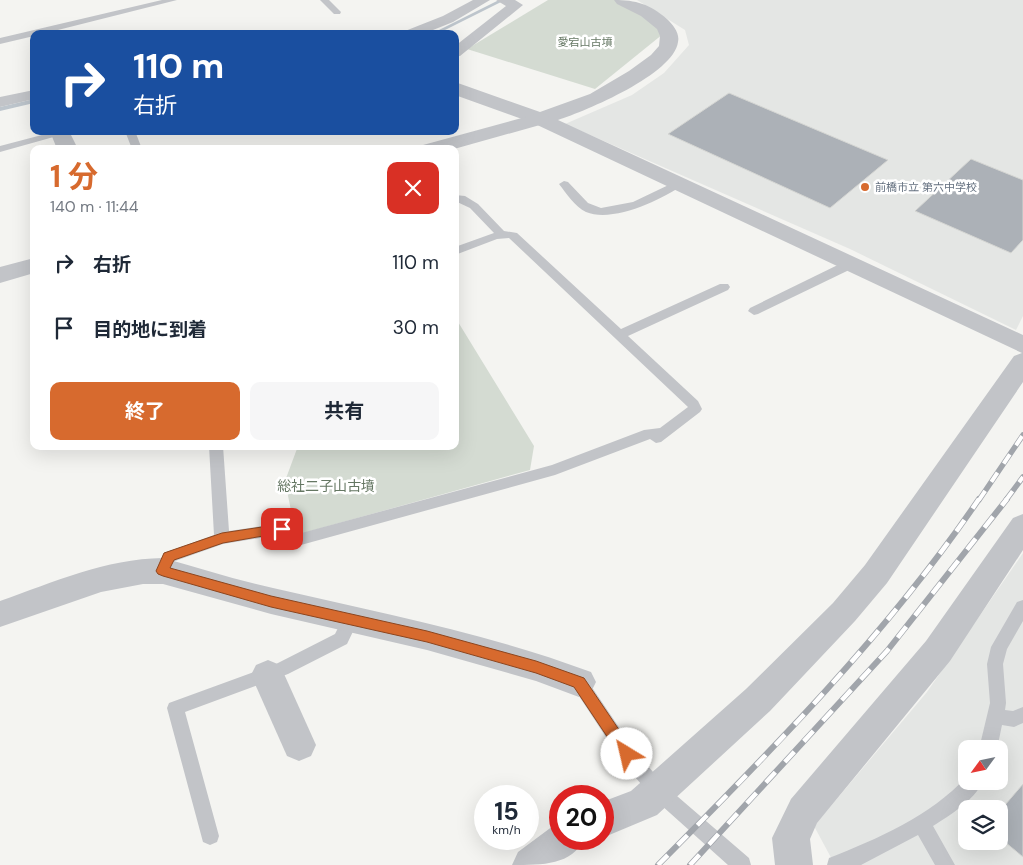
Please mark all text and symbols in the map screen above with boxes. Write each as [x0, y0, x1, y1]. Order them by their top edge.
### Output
park label: 愛宕山古墳 [558, 35, 613, 49]
text: 110 m [133, 43, 224, 89]
icon: right [50, 50, 115, 115]
text: 右折 [133, 91, 177, 120]
text: 1 分 [50, 157, 98, 196]
button: close [387, 162, 439, 214]
place label: 前橋市立 第六中学校 [875, 180, 977, 194]
marker: 前橋市立 第六中学校 [859, 181, 871, 193]
text: 140 m · 11:44 [50, 196, 138, 217]
icon: right [50, 249, 78, 277]
text: 110 m [392, 250, 439, 275]
text: 右折 [93, 252, 131, 277]
icon: arrive [50, 314, 78, 342]
text: 30 m [393, 315, 439, 340]
text: 目的地に到着 [93, 317, 207, 342]
button: 終了 [50, 382, 240, 440]
button: 共有 [250, 382, 439, 440]
park label: 総社二子山古墳 [277, 477, 375, 495]
pin [261, 508, 303, 550]
icon: arrive [268, 515, 296, 543]
position arrow [600, 727, 652, 779]
north arrow [958, 740, 1008, 790]
map controls [958, 740, 1008, 850]
speed limit sign: 20 [549, 785, 614, 850]
text: 15 [494, 795, 519, 828]
button: layers [958, 800, 1008, 850]
text: km/h [492, 822, 521, 838]

